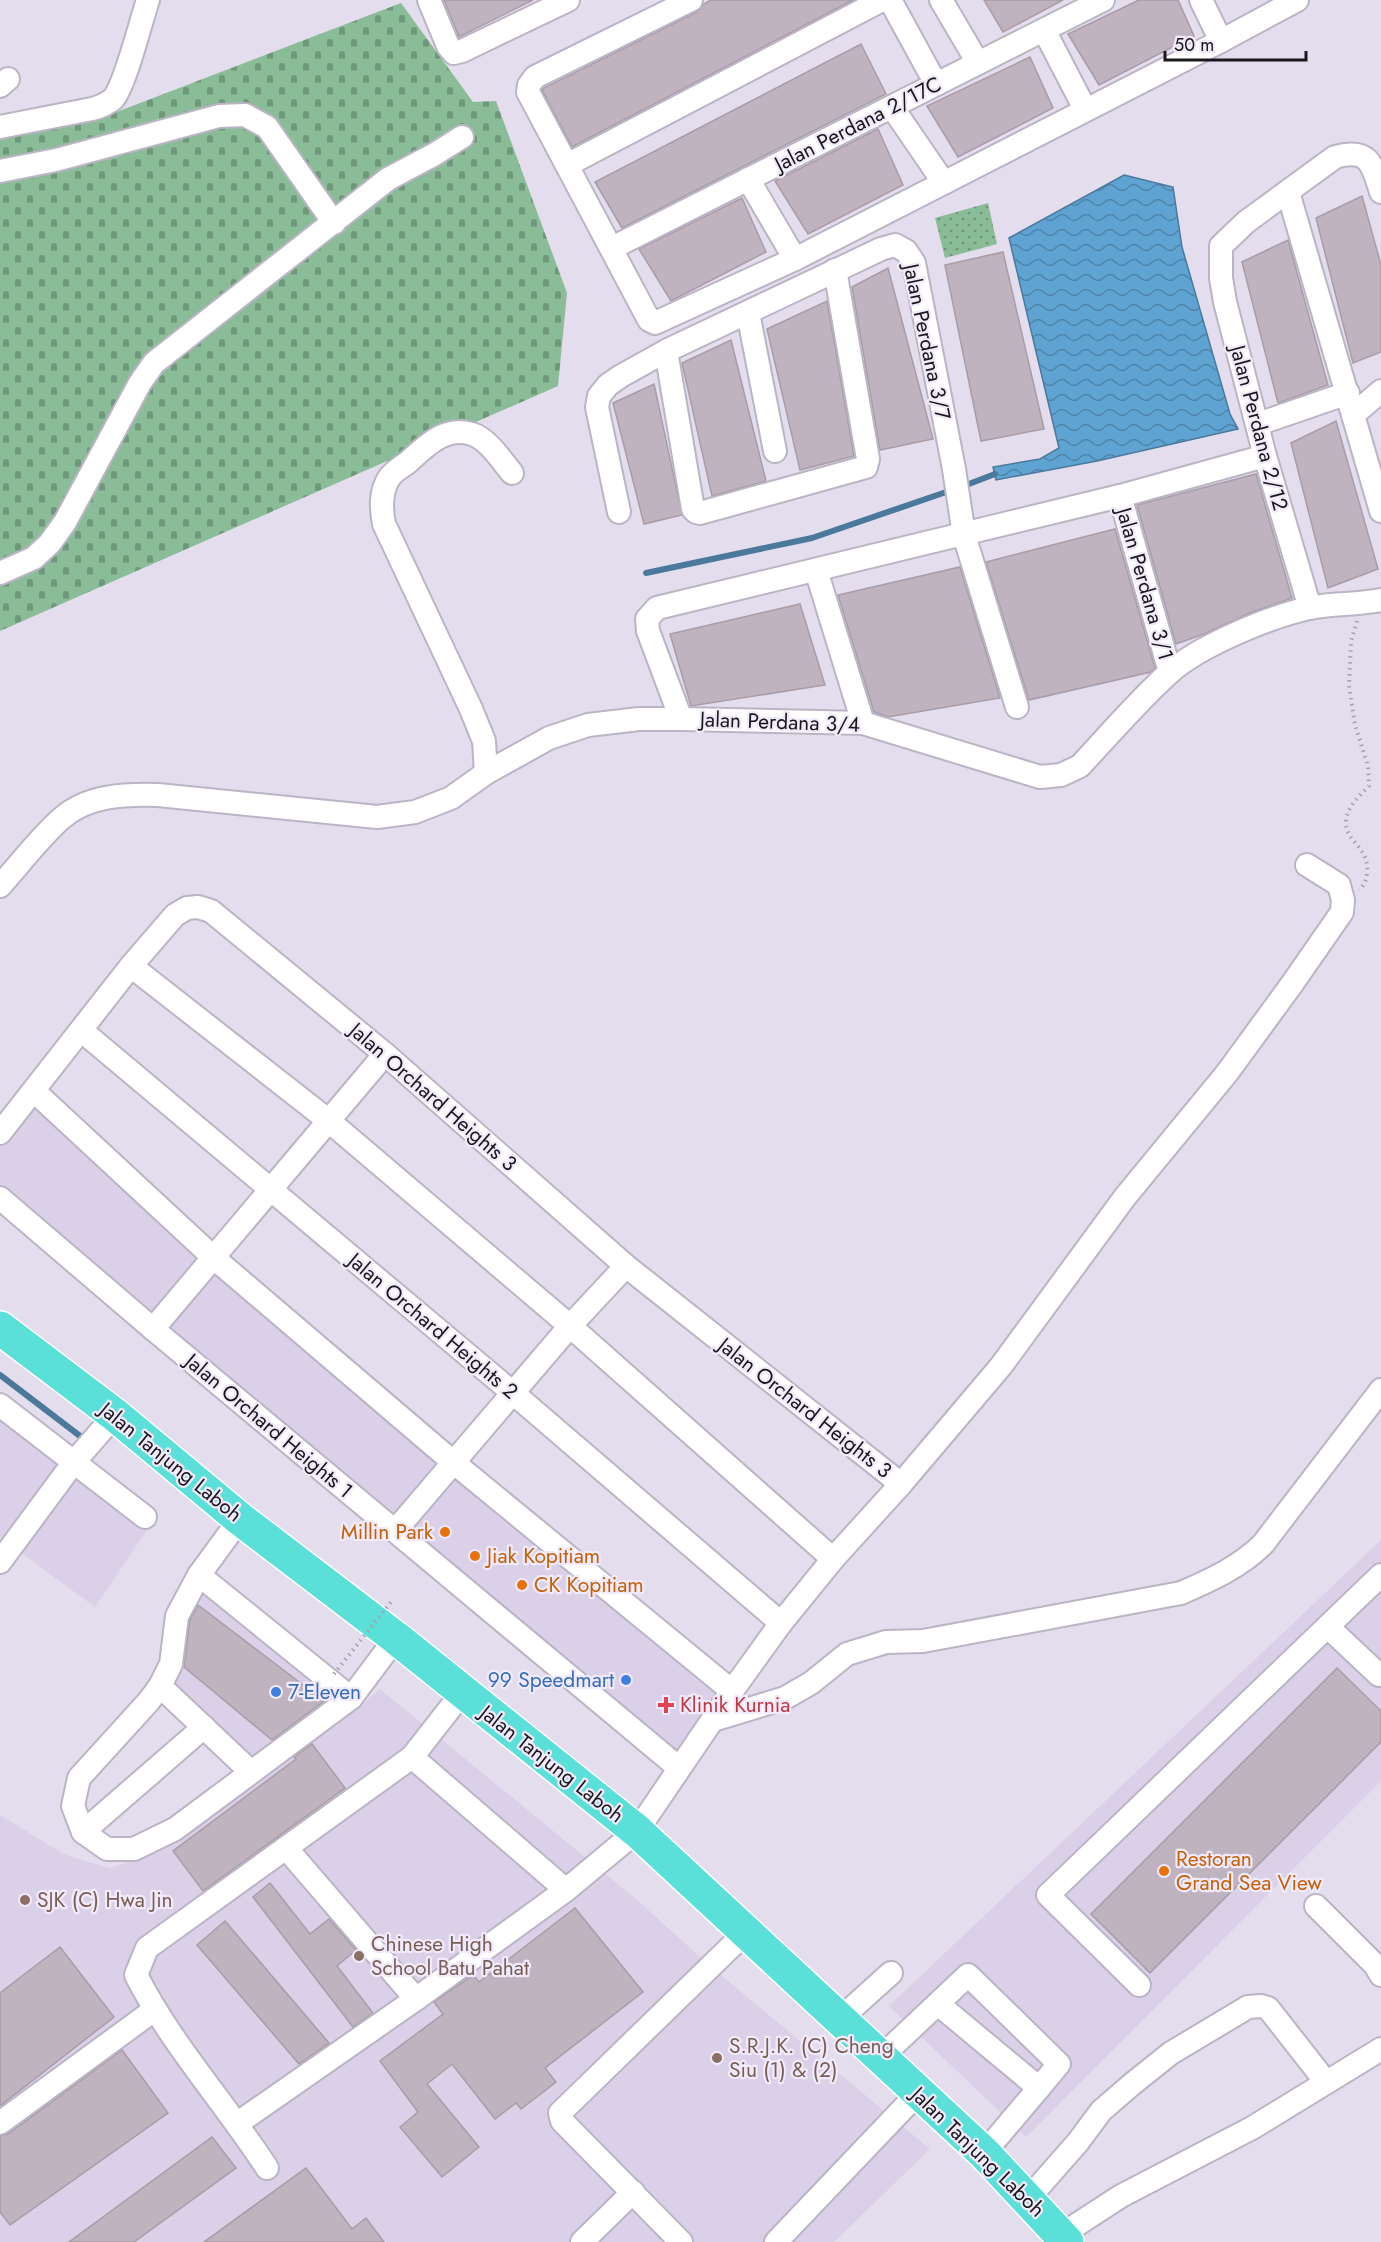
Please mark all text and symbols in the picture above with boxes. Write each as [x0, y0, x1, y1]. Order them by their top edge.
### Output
scale bar [1165, 24, 1306, 62]
text: 50 m [1174, 32, 1214, 58]
street label: Jalan Perdana 2/17C [767, 69, 946, 180]
street label: Jalan Perdana 3/7 [895, 258, 958, 423]
street label: Jalan Perdana 2/12 [1222, 339, 1295, 514]
street label: Jalan Perdana 3/1 [1108, 501, 1181, 664]
street label: Jalan Perdana 3/4 [697, 704, 860, 740]
street label: Jalan Orchard Heights 3 [340, 1014, 523, 1178]
street label: Jalan Orchard Heights 2 [339, 1244, 524, 1406]
street label: Jalan Orchard Heights 3 [709, 1329, 898, 1485]
street label: Jalan Orchard Heights 1 [176, 1345, 359, 1505]
street label: Jalan Tanjung Laboh [91, 1393, 249, 1529]
place label: Millin Park [341, 1517, 434, 1547]
marker: Millin Park [438, 1525, 452, 1539]
place label: Jiak Kopitiam [484, 1541, 600, 1571]
marker: Jiak Kopitiam [468, 1549, 482, 1563]
place label: CK Kopitiam [534, 1570, 644, 1600]
marker: CK Kopitiam [515, 1578, 529, 1592]
place label: 99 Speedmart [488, 1665, 614, 1695]
marker: 99 Speedmart [619, 1673, 633, 1687]
place label: 7-Eleven [288, 1677, 361, 1707]
marker: 7-Eleven [269, 1685, 283, 1699]
place label: Klinik Kurnia [680, 1690, 790, 1720]
street label: Jalan Tanjung Laboh [471, 1696, 630, 1830]
marker: Klinik Kurnia [657, 1696, 675, 1714]
place label: Restoran Grand Sea View [1176, 1844, 1322, 1898]
marker: Restoran Grand Sea View [1157, 1864, 1171, 1878]
place label: SJK (C) Hwa Jin [37, 1885, 173, 1915]
marker: SJK (C) Hwa Jin [18, 1893, 32, 1907]
place label: Chinese High School Batu Pahat [371, 1929, 529, 1983]
marker: Chinese High School Batu Pahat [352, 1949, 366, 1963]
place label: S.R.J.K. (C) Cheng Siu (1) & (2) [729, 2031, 894, 2085]
marker: S.R.J.K. (C) Cheng Siu (1) & (2) [710, 2051, 724, 2065]
street label: Jalan Tanjung Laboh [902, 2078, 1052, 2224]

